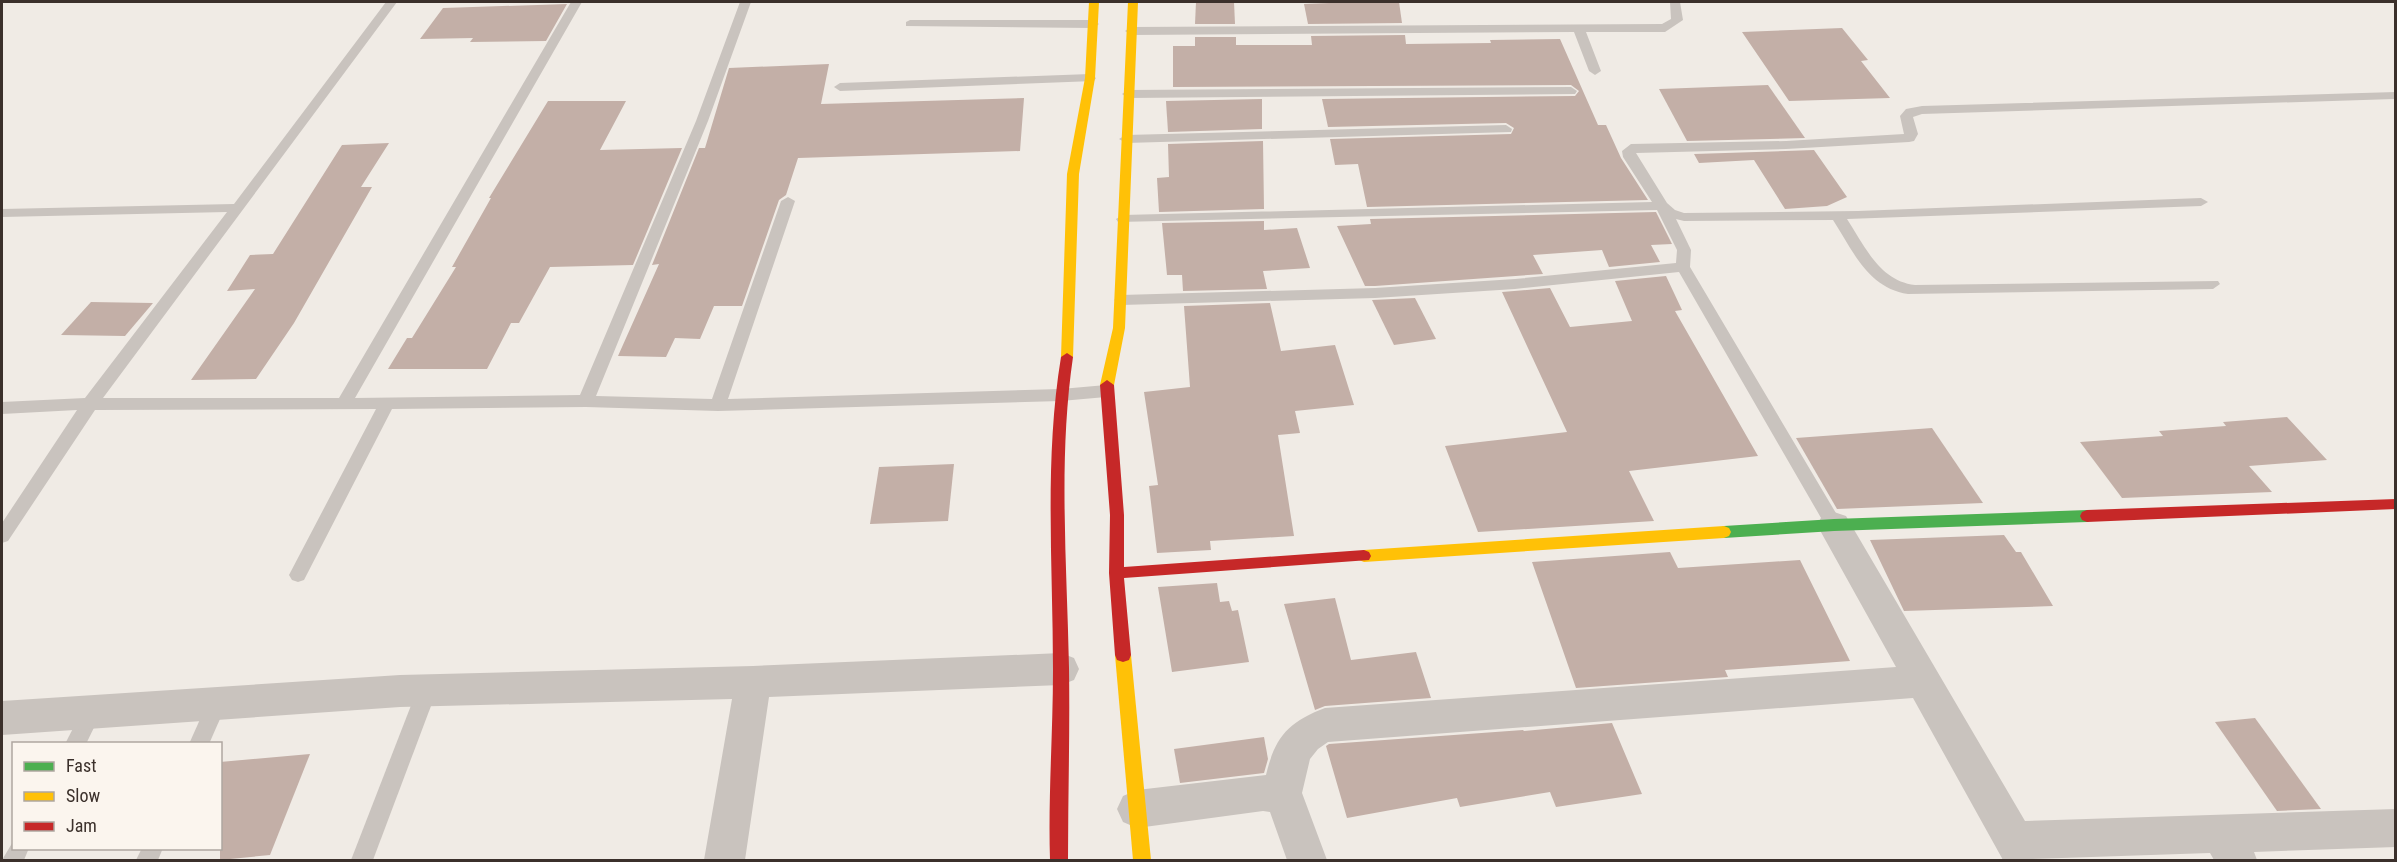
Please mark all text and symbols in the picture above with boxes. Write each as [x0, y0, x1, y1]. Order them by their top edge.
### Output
legend [12, 742, 222, 850]
text: Fast [66, 755, 97, 776]
text: Slow [66, 785, 101, 806]
text: Jam [66, 815, 97, 836]

